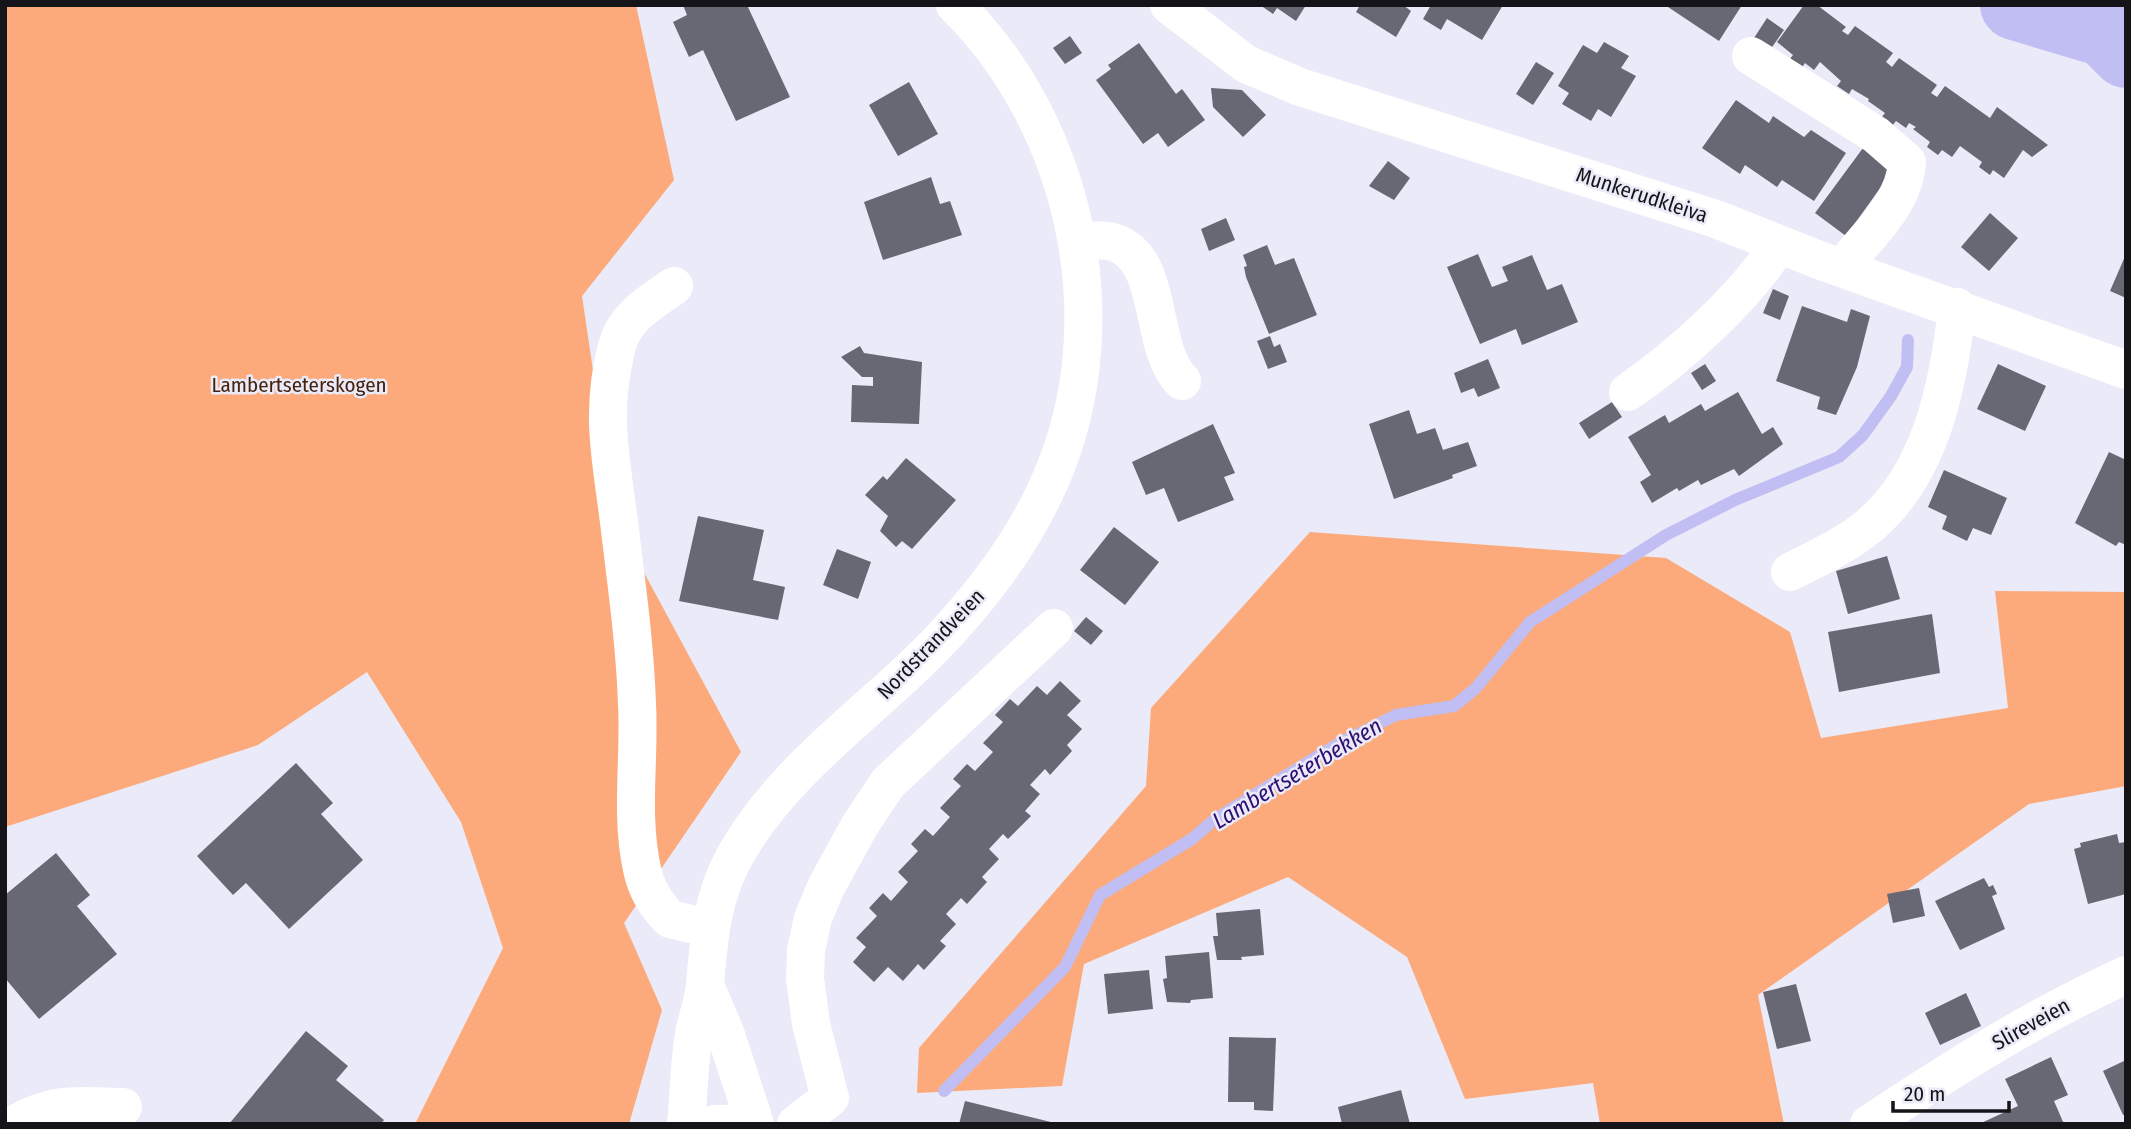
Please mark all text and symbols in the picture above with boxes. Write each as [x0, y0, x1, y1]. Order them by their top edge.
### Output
street label: Munkerudkleiva [1573, 162, 1711, 228]
park label: Lambertseterskogen [211, 372, 387, 398]
street label: Nordstrandveien [872, 583, 990, 705]
water label: Lambertseterbekken [1207, 711, 1387, 835]
street label: Slireveien [1988, 992, 2074, 1056]
scale bar [1893, 1070, 2008, 1114]
text: 20 m [1904, 1081, 1945, 1107]

